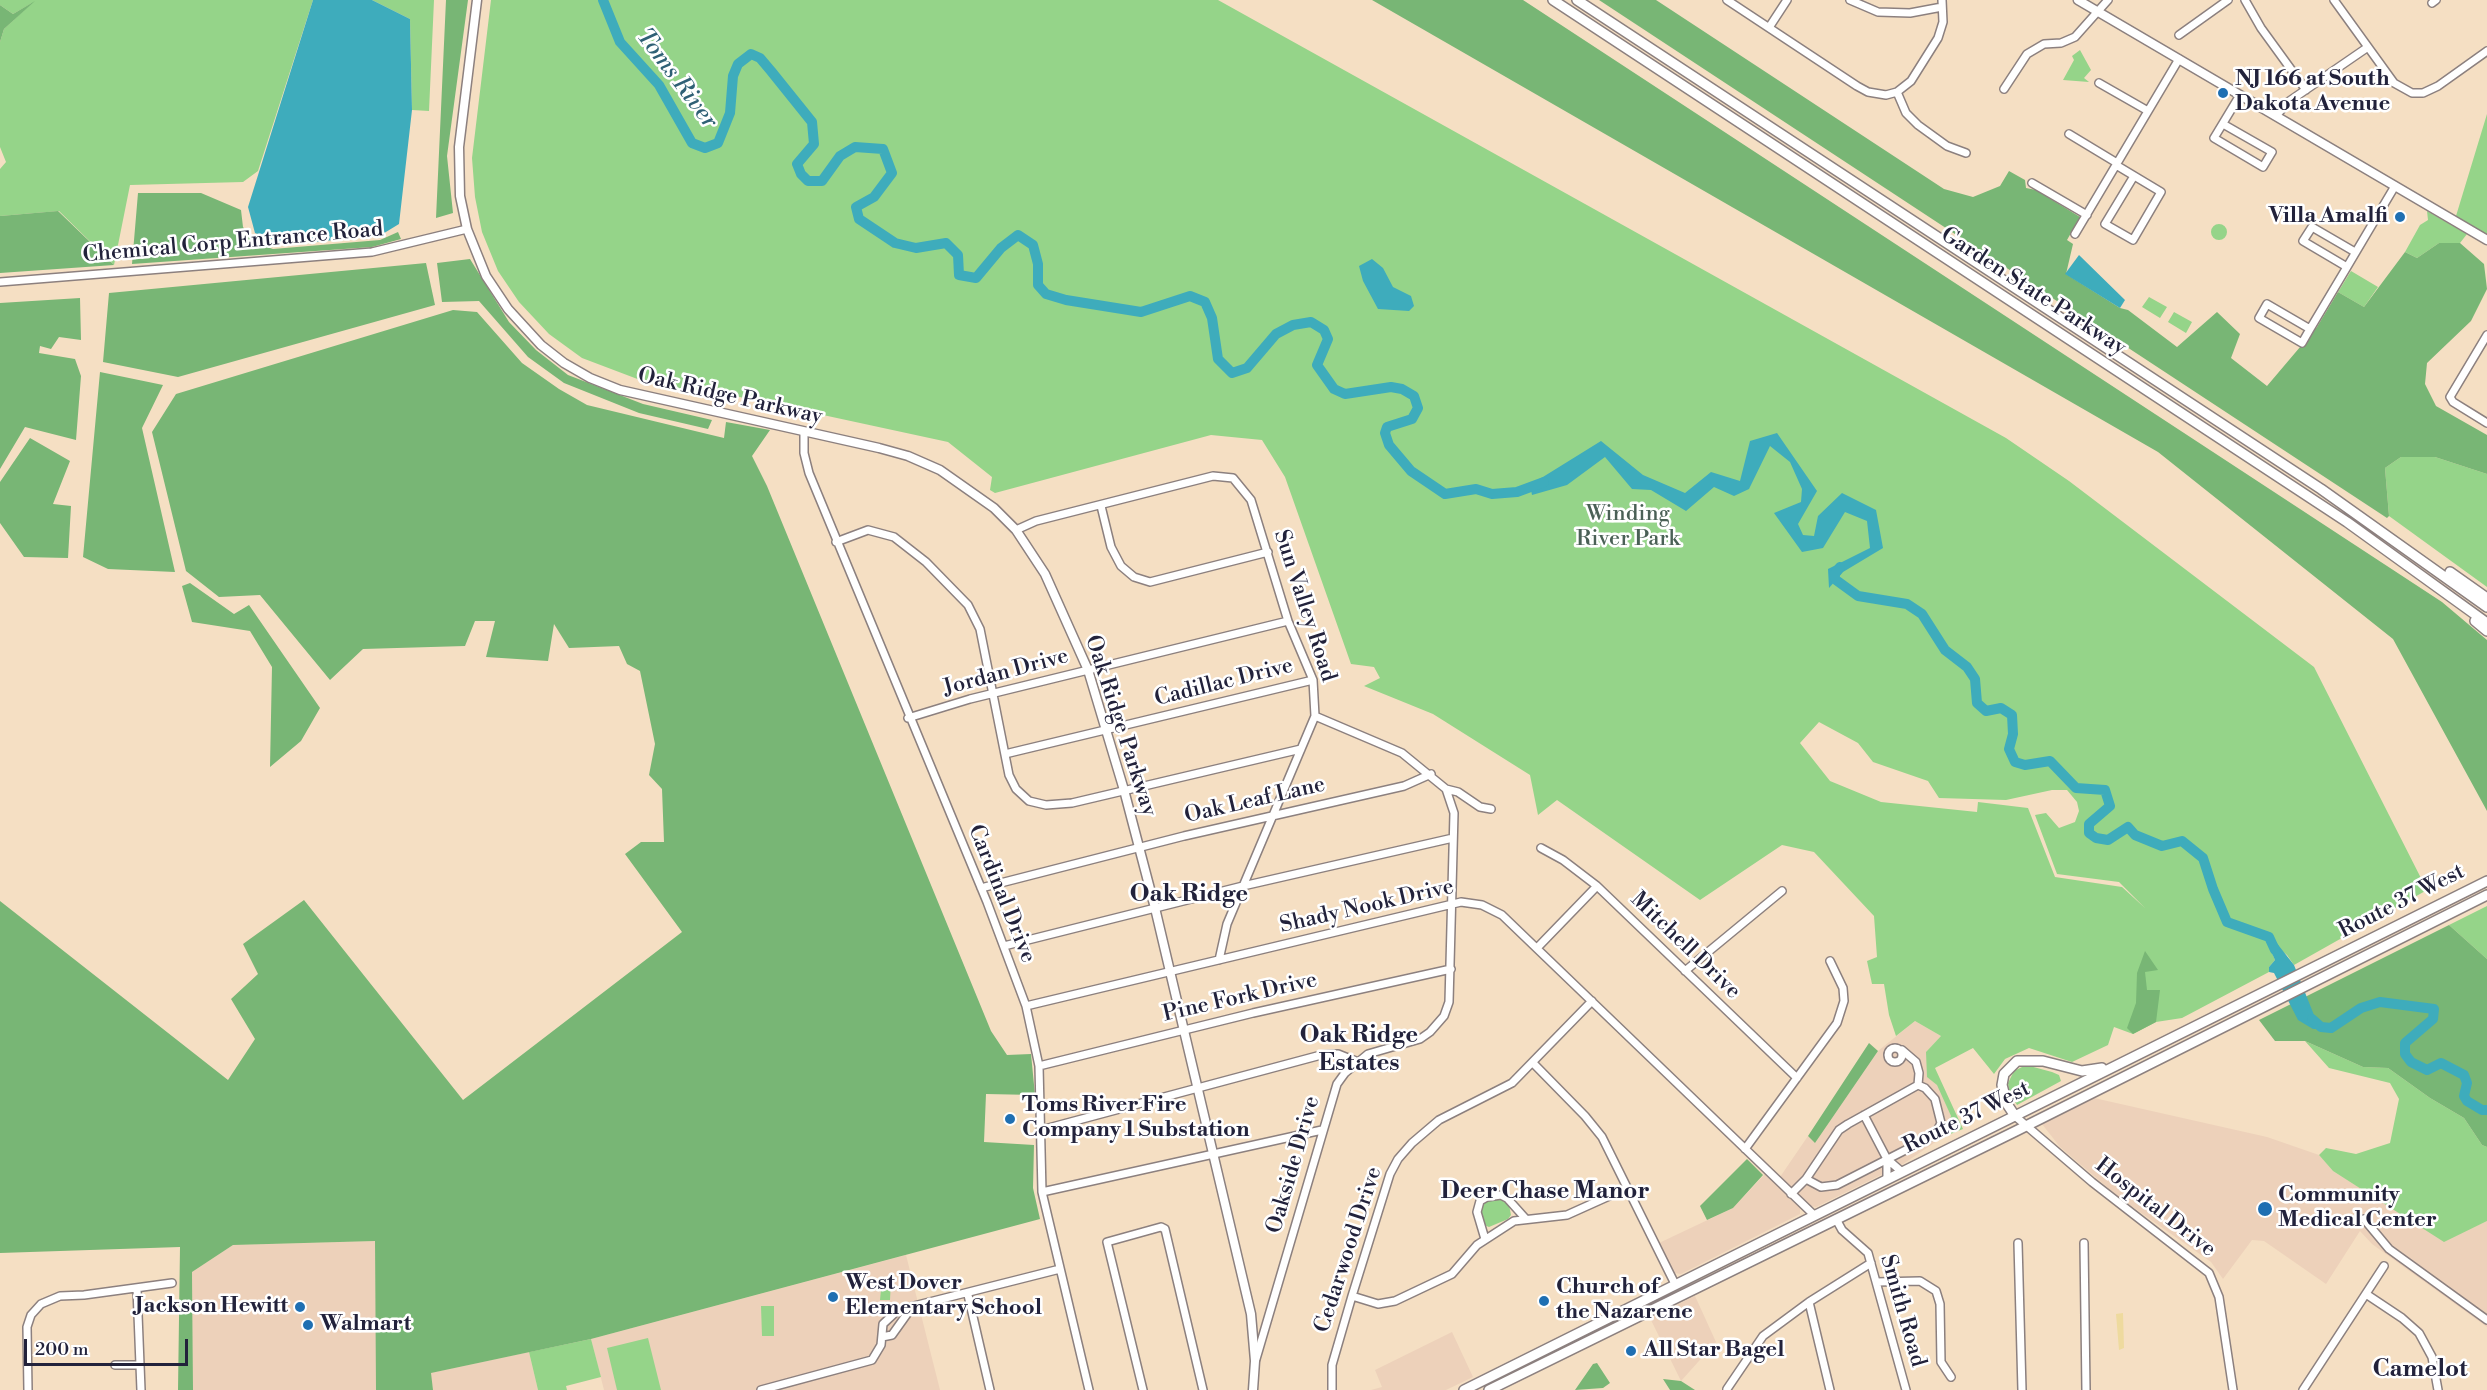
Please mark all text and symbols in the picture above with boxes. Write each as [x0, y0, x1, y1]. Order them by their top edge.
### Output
water label: Toms River [629, 23, 723, 135]
place label: NJ 166 at South Dakota Avenue [2235, 67, 2390, 118]
marker: NJ 166 at South Dakota Avenue [2216, 86, 2230, 100]
place label: Villa Amalfi [2269, 204, 2388, 230]
marker: Villa Amalfi [2393, 210, 2407, 224]
street label: Chemical Corp Entrance Road [82, 217, 384, 269]
street label: Garden State Parkway [1935, 222, 2131, 362]
street label: Oak Ridge Parkway [635, 363, 825, 431]
park label: Winding River Park [1576, 502, 1680, 554]
street label: Sun Valley Road [1267, 527, 1341, 685]
street label: Oak Ridge Parkway [1078, 632, 1162, 820]
street label: Jordan Drive [941, 644, 1071, 702]
street label: Cadillac Drive [1152, 653, 1296, 713]
street label: Oak Leaf Lane [1182, 772, 1328, 830]
street label: Cardinal Drive [961, 821, 1041, 967]
street label: Route 37 West [2335, 859, 2469, 945]
street label: Shady Nook Drive [1277, 874, 1457, 940]
district label: Oak Ridge [1130, 881, 1248, 909]
street label: Mitchell Drive [1625, 887, 1745, 1005]
street label: Pine Fork Drive [1160, 967, 1320, 1029]
district label: Oak Ridge Estates [1300, 1022, 1418, 1078]
street label: Route 37 West [1899, 1076, 2035, 1160]
place label: Toms River Fire Company 1 Substation [1022, 1093, 1250, 1144]
street label: Oakside Drive [1262, 1093, 1326, 1237]
marker: Toms River Fire Company 1 Substation [1003, 1112, 1017, 1126]
street label: Hospital Drive [2089, 1153, 2221, 1263]
street label: Cedarwood Drive [1310, 1164, 1388, 1336]
district label: Deer Chase Manor [1440, 1178, 1650, 1206]
place label: Community Medical Center [2278, 1183, 2437, 1234]
marker: Community Medical Center [2256, 1200, 2274, 1218]
street label: Smith Road [1873, 1252, 1931, 1370]
place label: West Dover Elementary School [845, 1271, 1042, 1322]
place label: Church of the Nazarene [1556, 1275, 1693, 1326]
marker: West Dover Elementary School [826, 1290, 840, 1304]
place label: Jackson Hewitt [135, 1294, 288, 1320]
marker: Church of the Nazarene [1537, 1294, 1551, 1308]
marker: Jackson Hewitt [293, 1300, 307, 1314]
place label: Walmart [320, 1312, 411, 1338]
marker: Walmart [301, 1318, 315, 1332]
scale bar [27, 1327, 190, 1365]
text: 200 m [35, 1338, 89, 1361]
place label: All Star Bagel [1643, 1338, 1784, 1364]
marker: All Star Bagel [1624, 1344, 1638, 1358]
district label: Camelot [2372, 1356, 2468, 1384]

